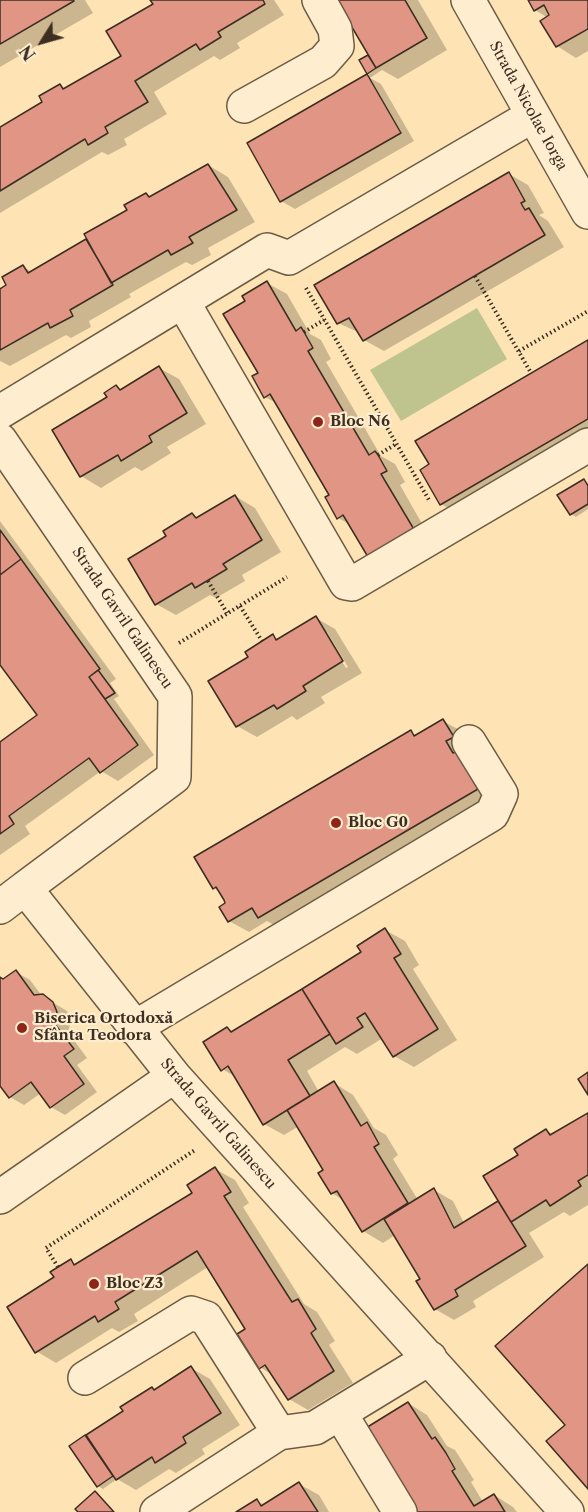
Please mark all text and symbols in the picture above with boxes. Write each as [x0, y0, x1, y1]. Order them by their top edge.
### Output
north arrow [12, 12, 72, 72]
street label: Strada Nicolae Iorga [485, 38, 571, 174]
text: N [15, 41, 40, 64]
place label: Bloc N6 [330, 413, 390, 431]
marker: Bloc N6 [311, 415, 325, 429]
street label: Strada Gavril Galinescu [68, 544, 176, 692]
place label: Bloc G0 [348, 814, 408, 832]
marker: Bloc G0 [329, 816, 343, 830]
place label: Biserica Ortodoxă Sfânta Teodora [34, 1010, 173, 1045]
marker: Biserica Ortodoxă Sfânta Teodora [15, 1021, 29, 1035]
street label: Strada Gavril Galinescu [156, 1055, 280, 1193]
place label: Bloc Z3 [106, 1275, 163, 1293]
marker: Bloc Z3 [87, 1277, 101, 1291]

